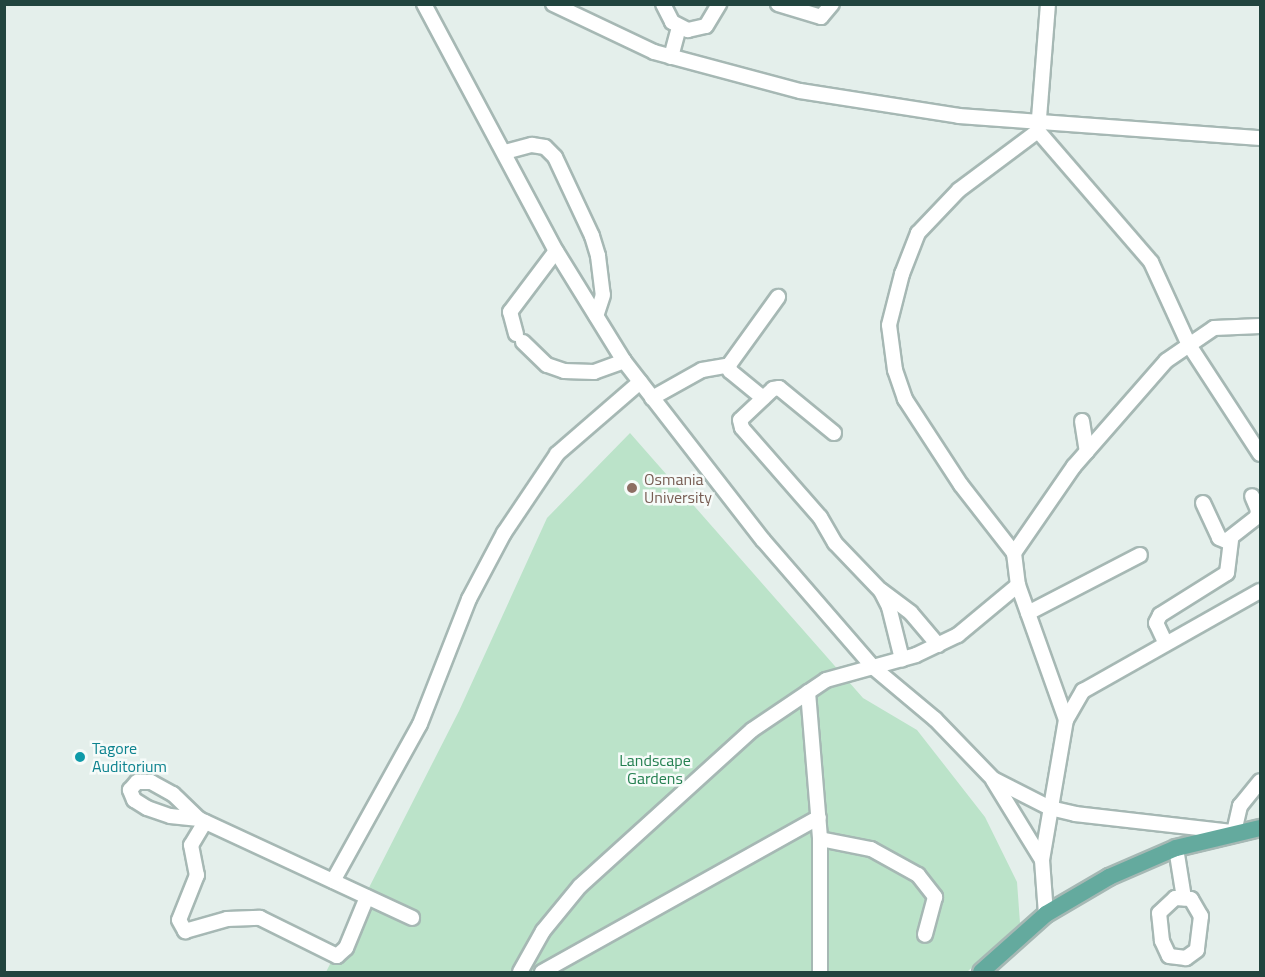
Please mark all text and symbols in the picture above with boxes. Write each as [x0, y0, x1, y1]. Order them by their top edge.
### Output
place label: Osmania University [644, 469, 712, 507]
marker: Osmania University [625, 481, 639, 495]
place label: Tagore Auditorium [92, 738, 167, 776]
marker: Tagore Auditorium [73, 750, 87, 764]
park label: Landscape Gardens [619, 750, 691, 788]

